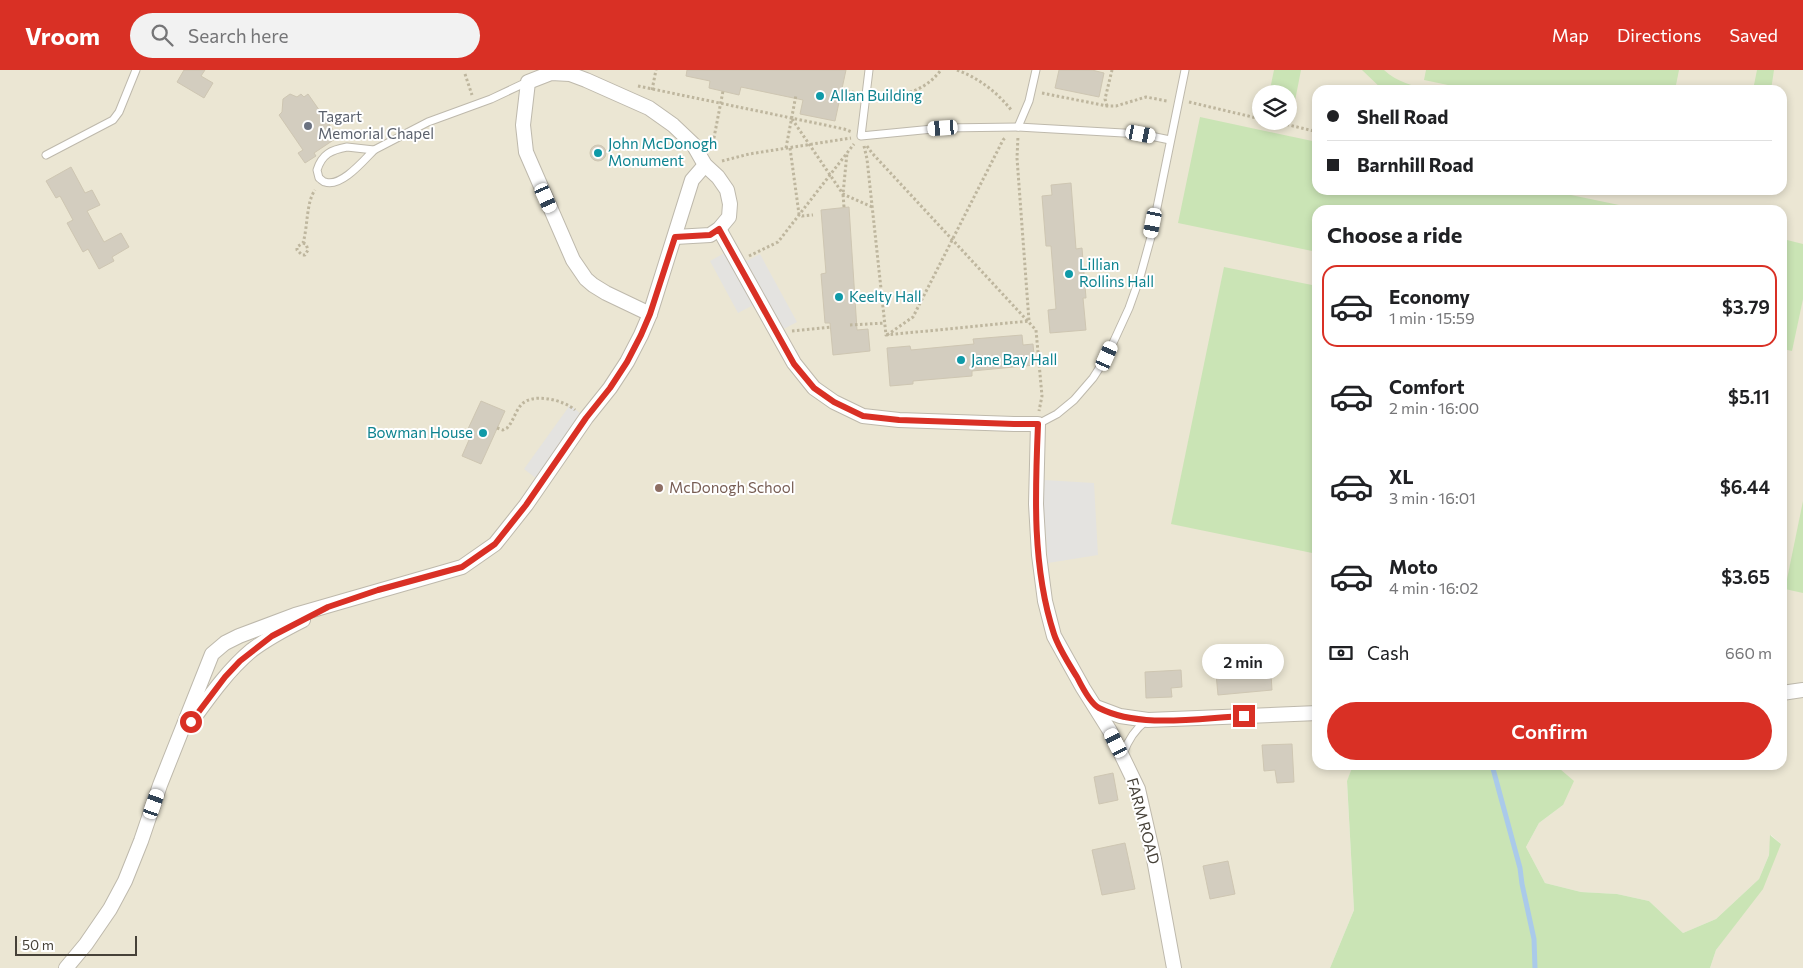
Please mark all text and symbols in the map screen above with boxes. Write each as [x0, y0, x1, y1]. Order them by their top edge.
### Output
search box [130, 13, 480, 58]
text: Vroom [25, 21, 100, 50]
icon: search [148, 21, 176, 49]
text: Search here [188, 24, 289, 47]
text: Map [1552, 24, 1589, 46]
text: Directions [1617, 24, 1701, 46]
text: Saved [1729, 24, 1778, 46]
map controls [1252, 85, 1297, 130]
button: layers [1252, 85, 1297, 130]
place label: Allan Building [830, 86, 922, 104]
marker: Allan Building [814, 90, 826, 102]
text: Shell Road [1357, 105, 1448, 128]
place label: Tagart Memorial Chapel [318, 107, 434, 142]
car [927, 119, 958, 137]
marker: Tagart Memorial Chapel [302, 120, 314, 132]
car [1124, 124, 1157, 144]
place label: John McDonogh Monument [608, 134, 717, 169]
marker: John McDonogh Monument [592, 147, 604, 159]
text: Barnhill Road [1357, 153, 1474, 176]
car [533, 181, 558, 215]
car [1142, 207, 1163, 239]
text: Choose a ride [1327, 221, 1462, 248]
place label: Lillian Rollins Hall [1079, 255, 1154, 290]
marker: Lillian Rollins Hall [1063, 268, 1075, 280]
icon: car [1329, 284, 1374, 329]
text: Economy [1389, 285, 1470, 308]
place label: Keelty Hall [849, 287, 922, 305]
marker: Keelty Hall [833, 291, 845, 303]
text: $3.79 [1722, 295, 1770, 318]
text: 1 min · 15:59 [1389, 308, 1475, 327]
car [1094, 339, 1119, 373]
place label: Jane Bay Hall [971, 350, 1057, 368]
marker: Jane Bay Hall [955, 354, 967, 366]
icon: car [1329, 374, 1374, 419]
text: Comfort [1389, 375, 1465, 398]
text: $5.11 [1728, 385, 1770, 408]
text: 2 min · 16:00 [1389, 398, 1479, 417]
place label: Bowman House [367, 423, 473, 441]
marker: Bowman House [477, 427, 489, 439]
icon: car [1329, 464, 1374, 509]
text: XL [1389, 465, 1414, 488]
text: $6.44 [1720, 475, 1770, 498]
place label: McDonogh School [669, 478, 794, 496]
marker: McDonogh School [653, 482, 665, 494]
text: 3 min · 16:01 [1389, 488, 1476, 507]
icon: car [1329, 554, 1374, 599]
text: Moto [1389, 555, 1438, 578]
text: $3.65 [1721, 565, 1770, 588]
text: 4 min · 16:02 [1389, 578, 1478, 597]
icon: cash [1327, 639, 1355, 667]
text: Cash [1367, 641, 1409, 664]
text: 660 m [1725, 643, 1772, 662]
callout: 2 min [1203, 644, 1285, 678]
text: 2 min [1223, 652, 1263, 671]
button: Confirm [1327, 702, 1772, 760]
route end [1233, 705, 1255, 727]
route start [180, 711, 202, 733]
car [1102, 726, 1129, 760]
street label: FARM ROAD [1124, 776, 1164, 866]
car [142, 787, 165, 821]
scale bar [15, 933, 138, 956]
text: 50 m [22, 936, 54, 953]

